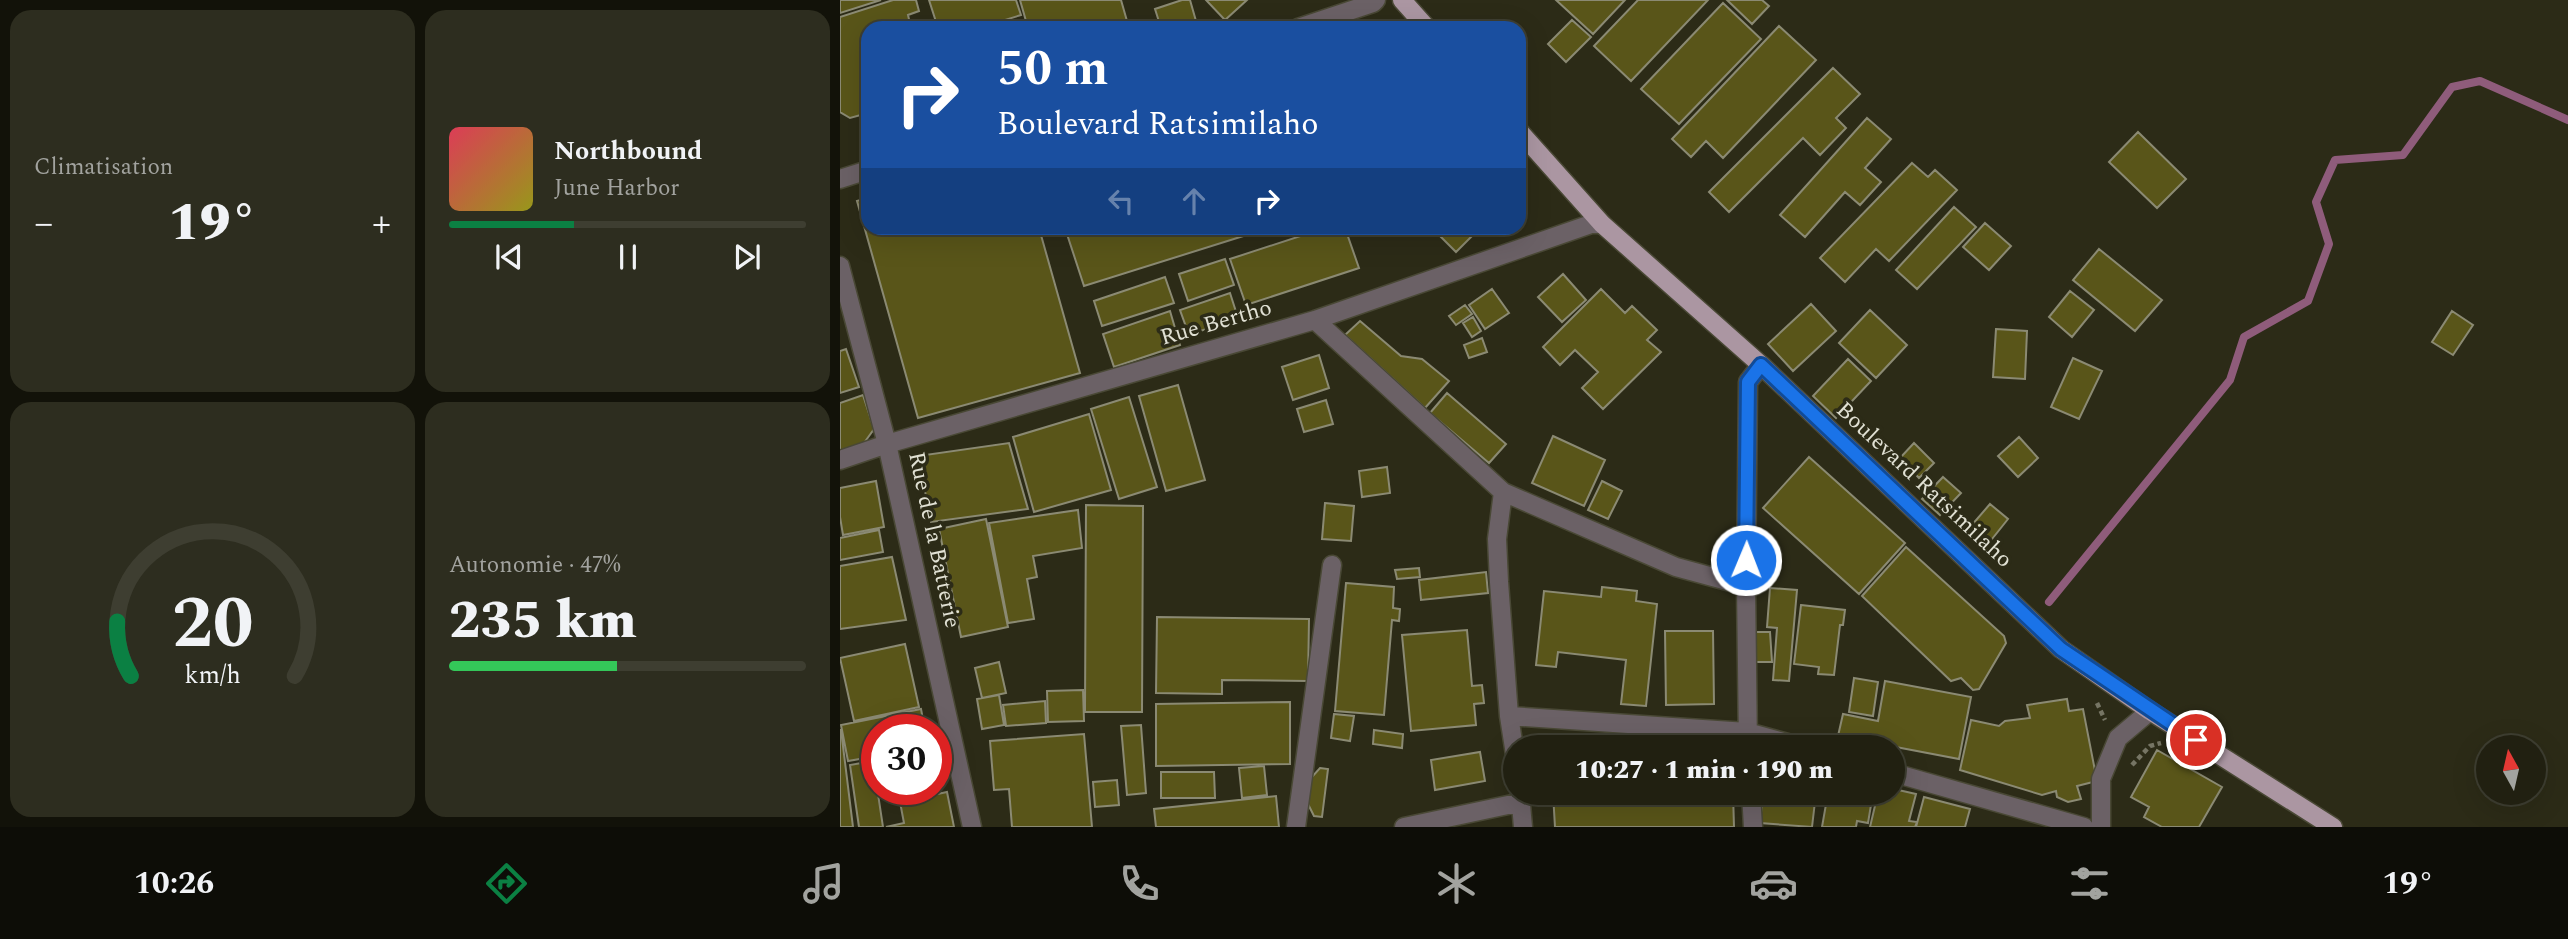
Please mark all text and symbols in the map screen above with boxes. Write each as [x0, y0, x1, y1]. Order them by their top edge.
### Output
text: 50 m [997, 32, 1108, 107]
icon: right [882, 49, 973, 140]
text: Boulevard Ratsimilaho [997, 100, 1319, 149]
text: Northbound [554, 131, 702, 171]
text: Climatisation [34, 150, 173, 185]
text: June Harbor [554, 171, 679, 206]
icon: left [1102, 182, 1140, 220]
icon: ahead [1175, 182, 1213, 220]
icon: right [1248, 182, 1286, 220]
text: 19° [168, 184, 257, 263]
text: − [34, 195, 53, 253]
text: + [372, 195, 391, 253]
icon: previous [490, 238, 528, 276]
icon: pause [609, 238, 647, 276]
icon: next [728, 238, 766, 276]
street label: Rue Bertho [1156, 290, 1276, 356]
street label: Boulevard Ratsimilaho [1828, 393, 2020, 577]
street label: Rue de la Batterie [898, 448, 970, 632]
position arrow [1709, 523, 1783, 597]
text: Autonomie · 47% [449, 548, 621, 583]
text: 20 [172, 569, 253, 680]
text: 235 km [449, 582, 637, 661]
text: km/h [184, 656, 241, 694]
pin [2166, 710, 2226, 770]
speed limit sign: 30 [861, 714, 952, 805]
icon: arrive [2177, 721, 2215, 759]
north arrow [2476, 735, 2546, 805]
map controls [2476, 735, 2546, 805]
text: 10:27 · 1 min · 190 m [1575, 750, 1833, 790]
text: 10:26 [134, 859, 214, 908]
icon: directions [482, 859, 531, 908]
icon: music [799, 859, 848, 908]
icon: phone [1115, 859, 1164, 908]
icon: climate [1432, 859, 1481, 908]
icon: car [1749, 859, 1798, 908]
icon: filters [2065, 859, 2114, 908]
text: 19° [2382, 859, 2434, 908]

